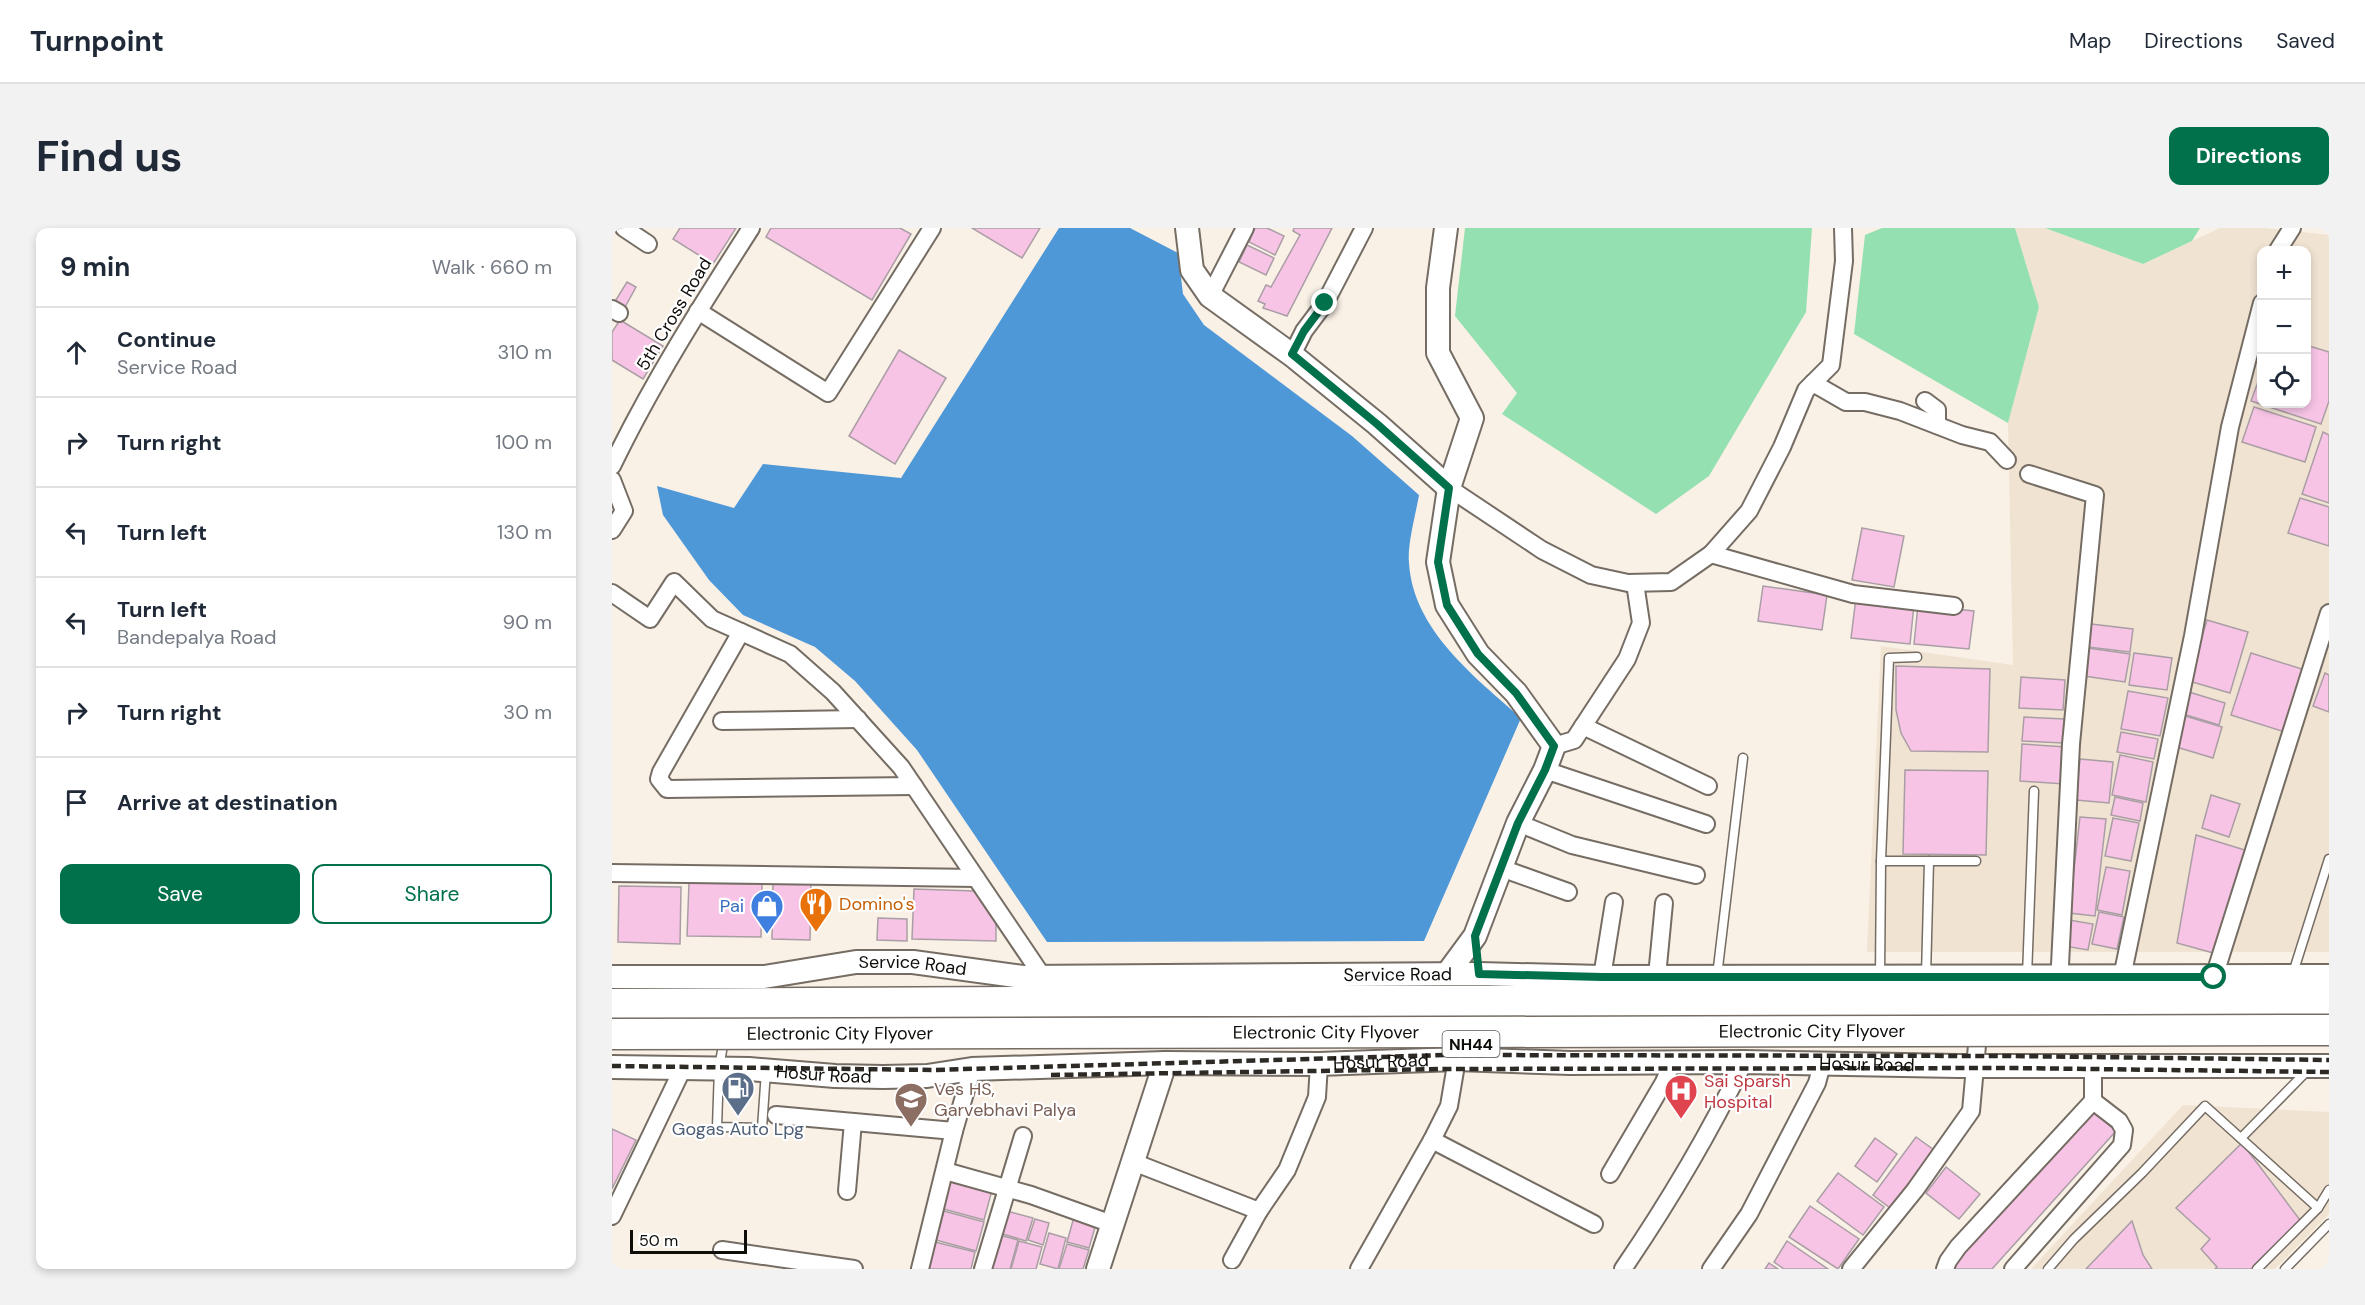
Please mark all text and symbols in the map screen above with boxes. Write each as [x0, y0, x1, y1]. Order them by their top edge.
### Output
text: Turnpoint [30, 23, 164, 60]
text: Map [2069, 27, 2111, 55]
text: Directions [2144, 27, 2243, 55]
text: Saved [2276, 27, 2335, 55]
button: Directions [2169, 127, 2329, 185]
text: Find us [36, 129, 182, 184]
map controls [2257, 246, 2311, 408]
button: + [2257, 246, 2311, 300]
text: 9 min [60, 250, 130, 284]
street label: 5th Cross Road [631, 253, 717, 375]
text: Walk · 660 m [432, 254, 552, 280]
route end [1311, 289, 1337, 315]
button: − [2257, 300, 2311, 354]
text: Continue [117, 325, 216, 354]
icon: ahead [60, 336, 93, 369]
text: 310 m [497, 339, 552, 365]
text: Service Road [117, 354, 237, 380]
button: locate [2257, 354, 2311, 408]
icon: right [60, 426, 93, 459]
text: Turn right [117, 428, 222, 457]
text: 100 m [495, 429, 552, 455]
icon: left [60, 516, 93, 549]
text: Turn left [117, 518, 207, 547]
text: 130 m [497, 519, 552, 545]
text: Turn left [117, 595, 207, 624]
icon: left [60, 606, 93, 639]
text: 90 m [503, 609, 552, 635]
text: Bandepalya Road [117, 624, 276, 650]
icon: right [60, 696, 93, 729]
text: Turn right [117, 698, 222, 727]
text: 30 m [503, 699, 552, 725]
icon: arrive [60, 786, 93, 819]
text: Arrive at destination [117, 788, 338, 817]
button: Save [60, 864, 300, 924]
button: Share [312, 864, 552, 924]
restaurant icon: Domino's [798, 886, 834, 933]
shop icon: Pai [749, 888, 785, 935]
place label: Domino's [839, 892, 915, 916]
place label: Pai [720, 894, 744, 918]
street label: Service Road [859, 950, 968, 981]
street label: Service Road [1343, 962, 1452, 987]
route start [2200, 963, 2226, 989]
street label: Electronic City Flyover [1719, 1019, 1906, 1043]
street label: Electronic City Flyover [1233, 1020, 1420, 1045]
street label: Electronic City Flyover [747, 1021, 934, 1046]
road number: NH44 [1442, 1031, 1500, 1057]
street label: Hosur Road [1333, 1048, 1429, 1075]
street label: Hosur Road [1819, 1051, 1915, 1077]
street label: Hosur Road [775, 1059, 872, 1089]
place label: Sai Sparsh Hospital [1704, 1069, 1791, 1114]
fuel station icon: Gogas Auto Lpg [720, 1070, 756, 1117]
hospital icon: Sai Sparsh Hospital [1663, 1073, 1699, 1120]
place label: Ves HS, Garvebhavi Palya [934, 1077, 1076, 1122]
school or university icon: Ves HS, Garvebhavi Palya [893, 1081, 929, 1128]
place label: Gogas Auto Lpg [672, 1117, 804, 1141]
scale bar [630, 1227, 747, 1254]
text: 50 m [639, 1230, 678, 1251]

